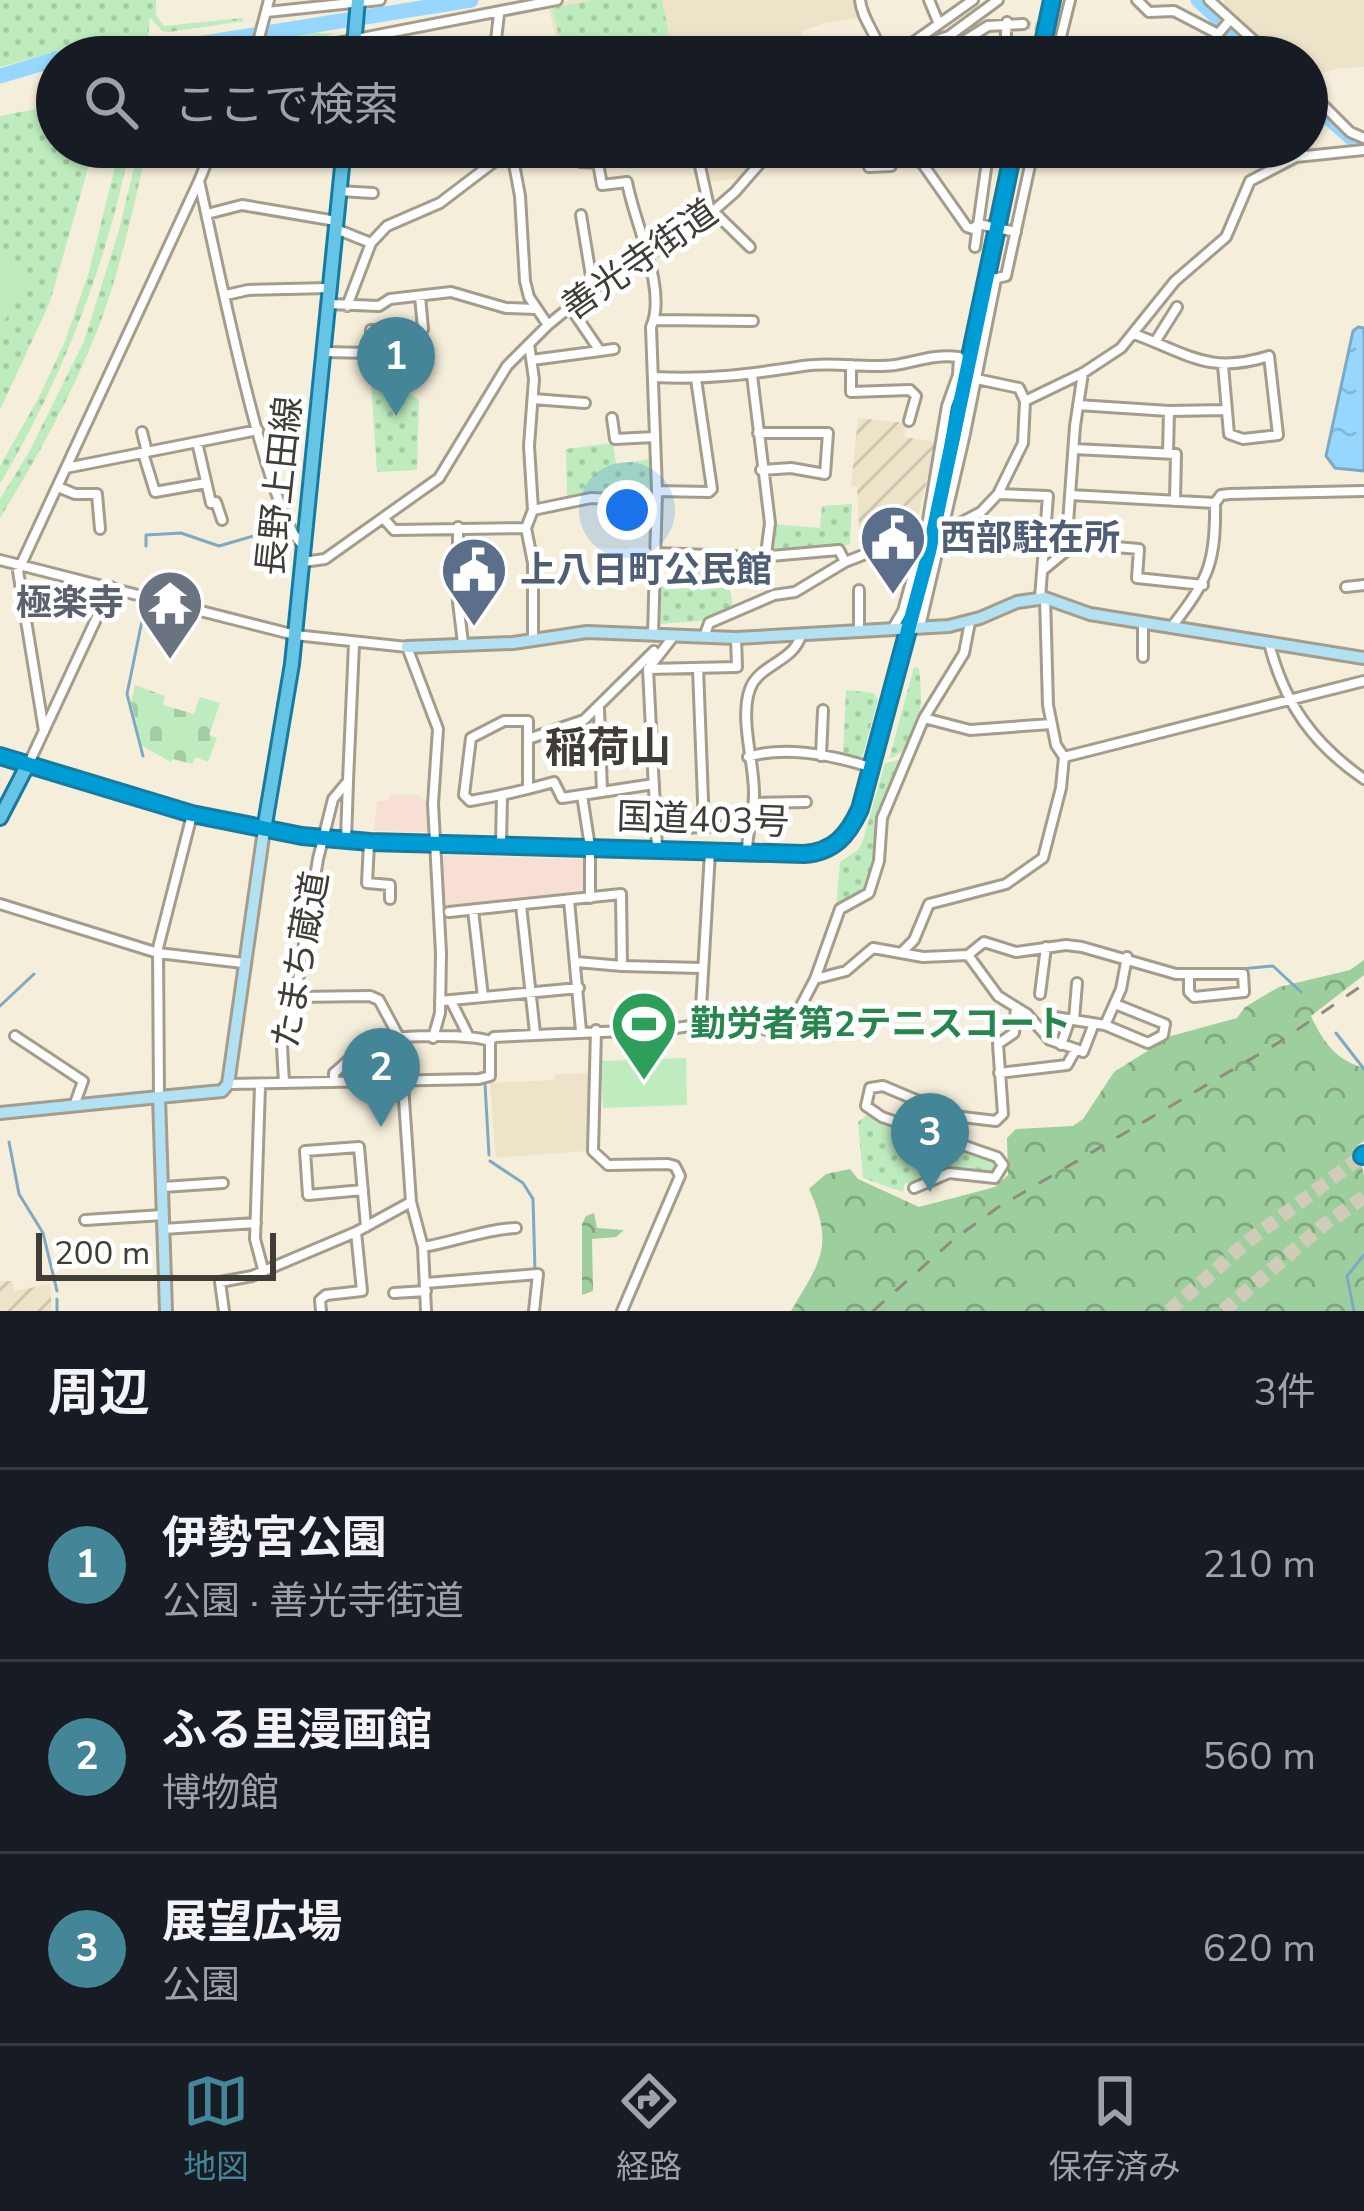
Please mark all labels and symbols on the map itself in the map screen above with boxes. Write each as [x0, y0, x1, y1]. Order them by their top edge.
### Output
street label: 善光寺街道 [552, 188, 728, 332]
pin: 1 [357, 317, 435, 416]
street label: 長野上田線 [246, 394, 314, 578]
your location [597, 480, 657, 540]
public building icon: 西部駐在所 [858, 503, 928, 597]
place label: 西部駐在所 [940, 514, 1120, 563]
public building icon: 上八日町公民館 [439, 535, 509, 629]
place label: 上八日町公民館 [520, 546, 772, 595]
temple icon: 極楽寺 [135, 568, 205, 662]
place label: 極楽寺 [16, 579, 124, 628]
district label: 稲荷山 [545, 720, 671, 777]
street label: 国道403号 [616, 792, 790, 848]
street label: たまち蔵道 [261, 868, 341, 1052]
sports icon: 勤労者第2テニスコート [609, 989, 679, 1083]
place label: 勤労者第2テニスコート [690, 1000, 1072, 1049]
pin: 2 [342, 1028, 420, 1127]
pin: 3 [891, 1093, 969, 1192]
scale bar [36, 1227, 276, 1280]

